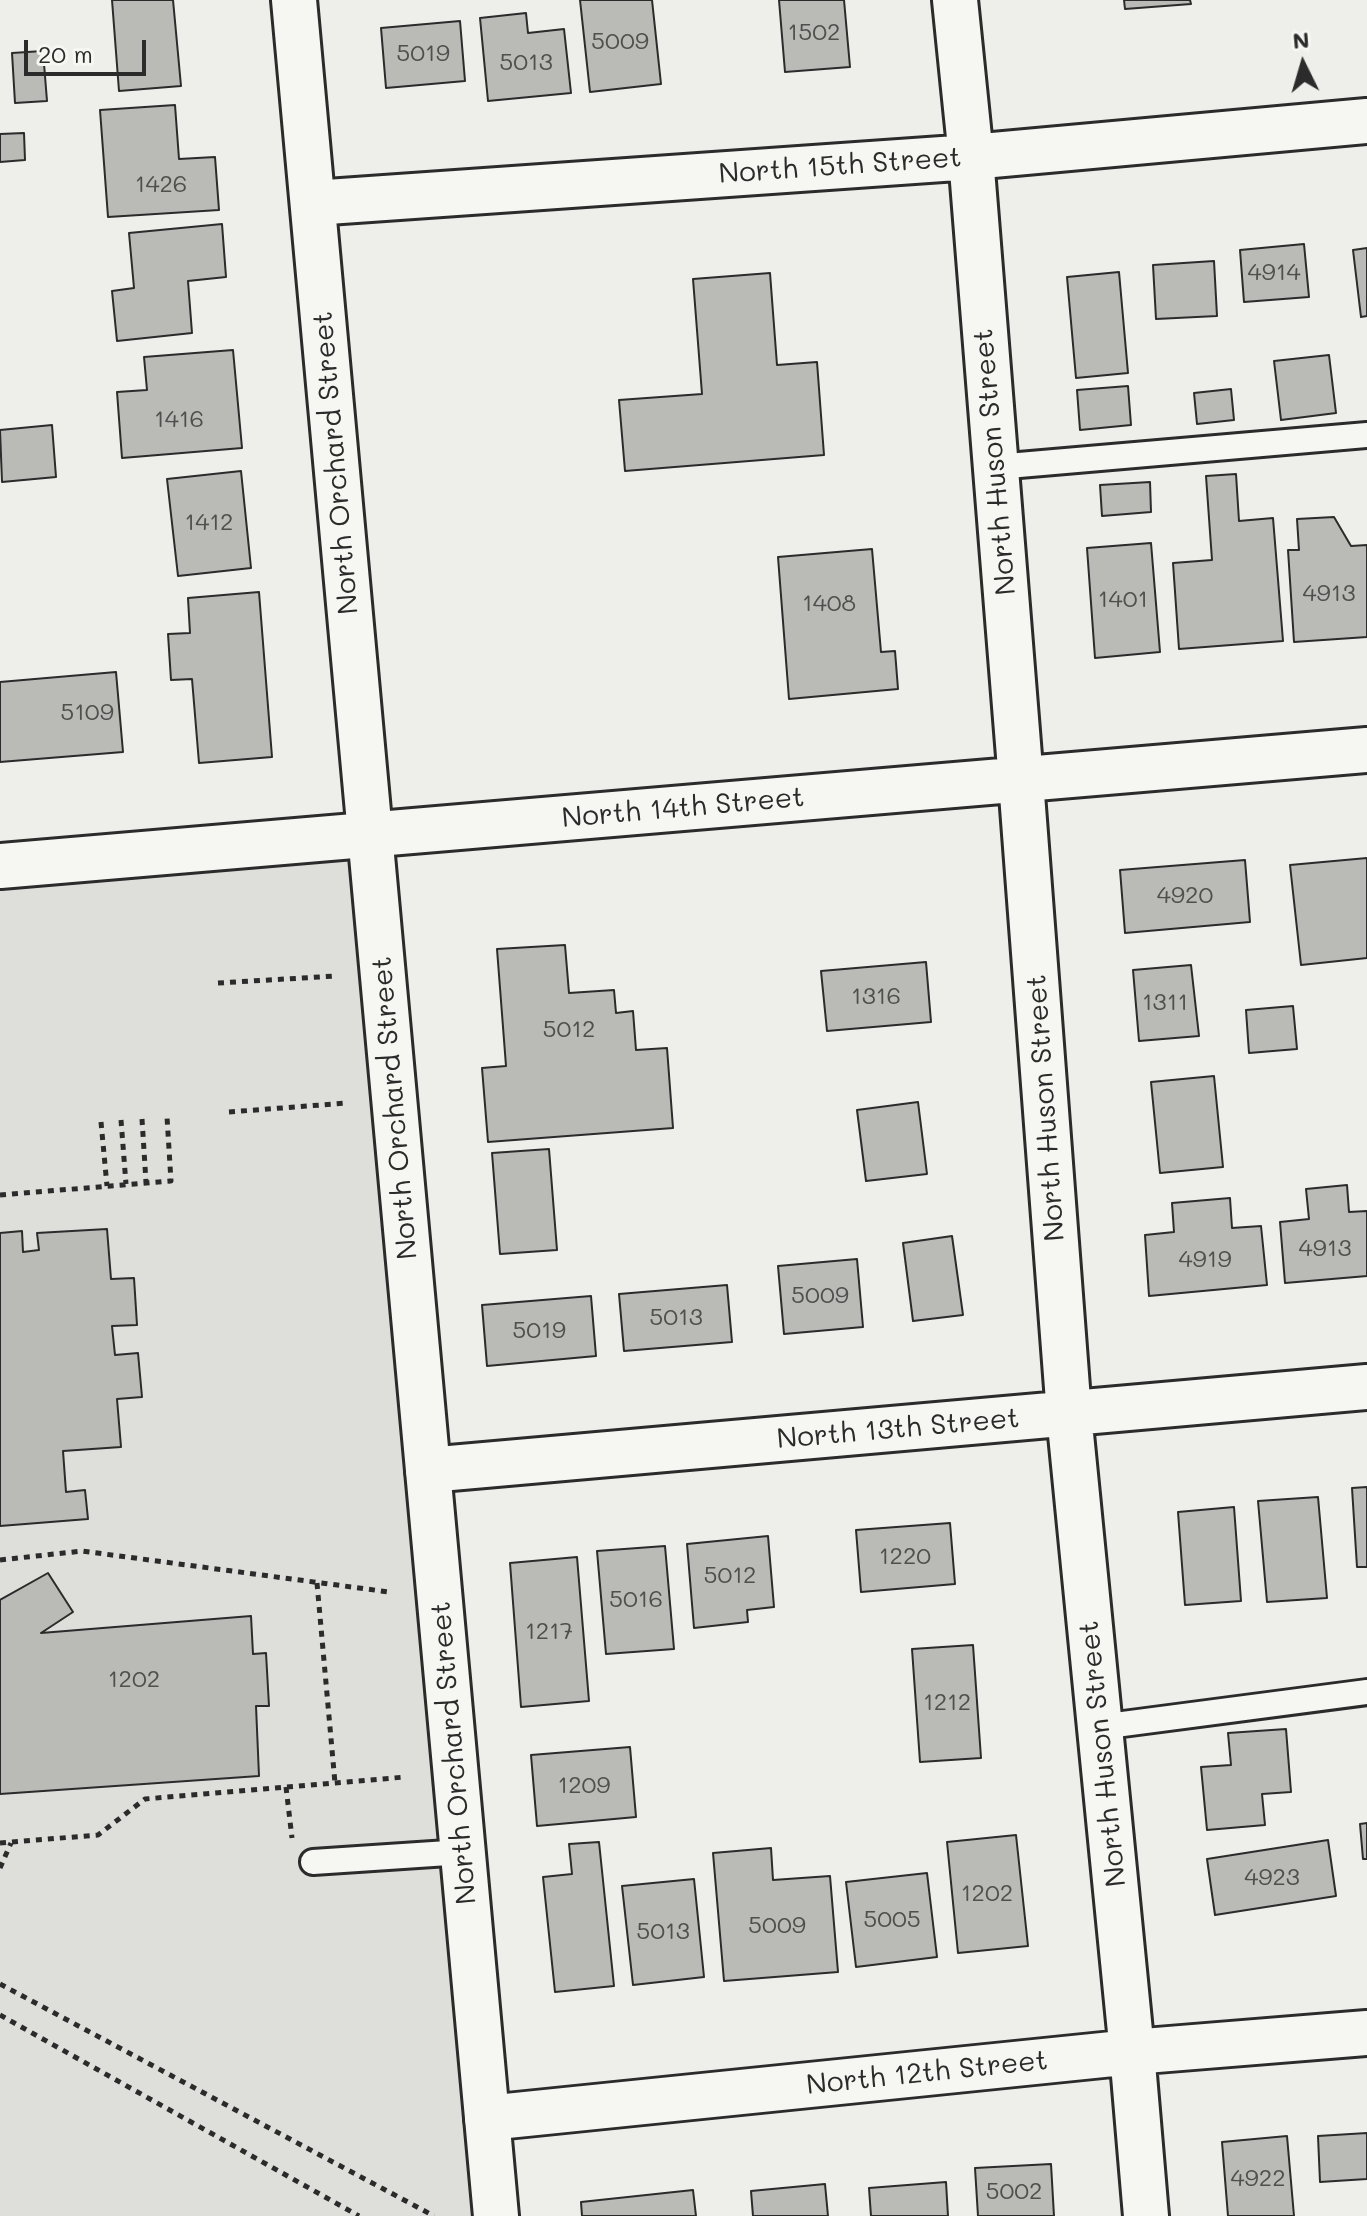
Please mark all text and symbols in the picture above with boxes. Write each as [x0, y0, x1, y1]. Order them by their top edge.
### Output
house number: 1502 [788, 19, 840, 47]
scale bar [28, 24, 150, 74]
north arrow [1263, 24, 1343, 104]
text: N [1291, 24, 1310, 55]
house number: 5009 [591, 28, 649, 56]
text: 20 m [38, 38, 93, 69]
house number: 5019 [396, 40, 450, 68]
house number: 5013 [499, 49, 553, 77]
street label: North 15th Street [717, 141, 963, 191]
house number: 1426 [135, 171, 187, 199]
house number: 4914 [1247, 259, 1301, 287]
street label: North Orchard Street [306, 310, 366, 616]
street label: North Huson Street [967, 327, 1023, 597]
house number: 1416 [154, 406, 204, 434]
house number: 1412 [185, 509, 233, 537]
house number: 4913 [1302, 580, 1356, 608]
house number: 1401 [1098, 586, 1148, 614]
house number: 1408 [802, 590, 856, 618]
house number: 5109 [60, 699, 114, 727]
street label: North 14th Street [560, 781, 806, 835]
house number: 4920 [1157, 882, 1213, 910]
street label: North Orchard Street [365, 955, 425, 1261]
street label: North Huson Street [1020, 973, 1072, 1243]
house number: 1316 [851, 983, 901, 1011]
house number: 1311 [1142, 989, 1188, 1017]
house number: 5012 [543, 1016, 595, 1044]
house number: 4913 [1298, 1235, 1352, 1263]
house number: 4919 [1178, 1246, 1232, 1274]
house number: 5009 [791, 1282, 849, 1310]
house number: 5013 [649, 1304, 703, 1332]
house number: 5019 [512, 1317, 566, 1345]
street label: North 13th Street [775, 1402, 1021, 1456]
house number: 1220 [879, 1543, 931, 1571]
house number: 5012 [704, 1562, 756, 1590]
house number: 5016 [609, 1586, 663, 1614]
street label: North Orchard Street [424, 1600, 484, 1906]
house number: 1217 [525, 1618, 573, 1646]
street label: North Huson Street [1072, 1619, 1134, 1889]
house number: 1202 [108, 1666, 160, 1694]
house number: 1212 [923, 1689, 971, 1717]
house number: 1209 [557, 1772, 611, 1800]
house number: 4923 [1244, 1864, 1300, 1892]
house number: 1202 [961, 1880, 1013, 1908]
house number: 5005 [863, 1906, 921, 1934]
house number: 5009 [748, 1912, 806, 1940]
house number: 5013 [636, 1918, 690, 1946]
street label: North 12th Street [805, 2044, 1049, 2102]
house number: 4922 [1230, 2165, 1286, 2193]
house number: 5002 [986, 2178, 1042, 2206]

